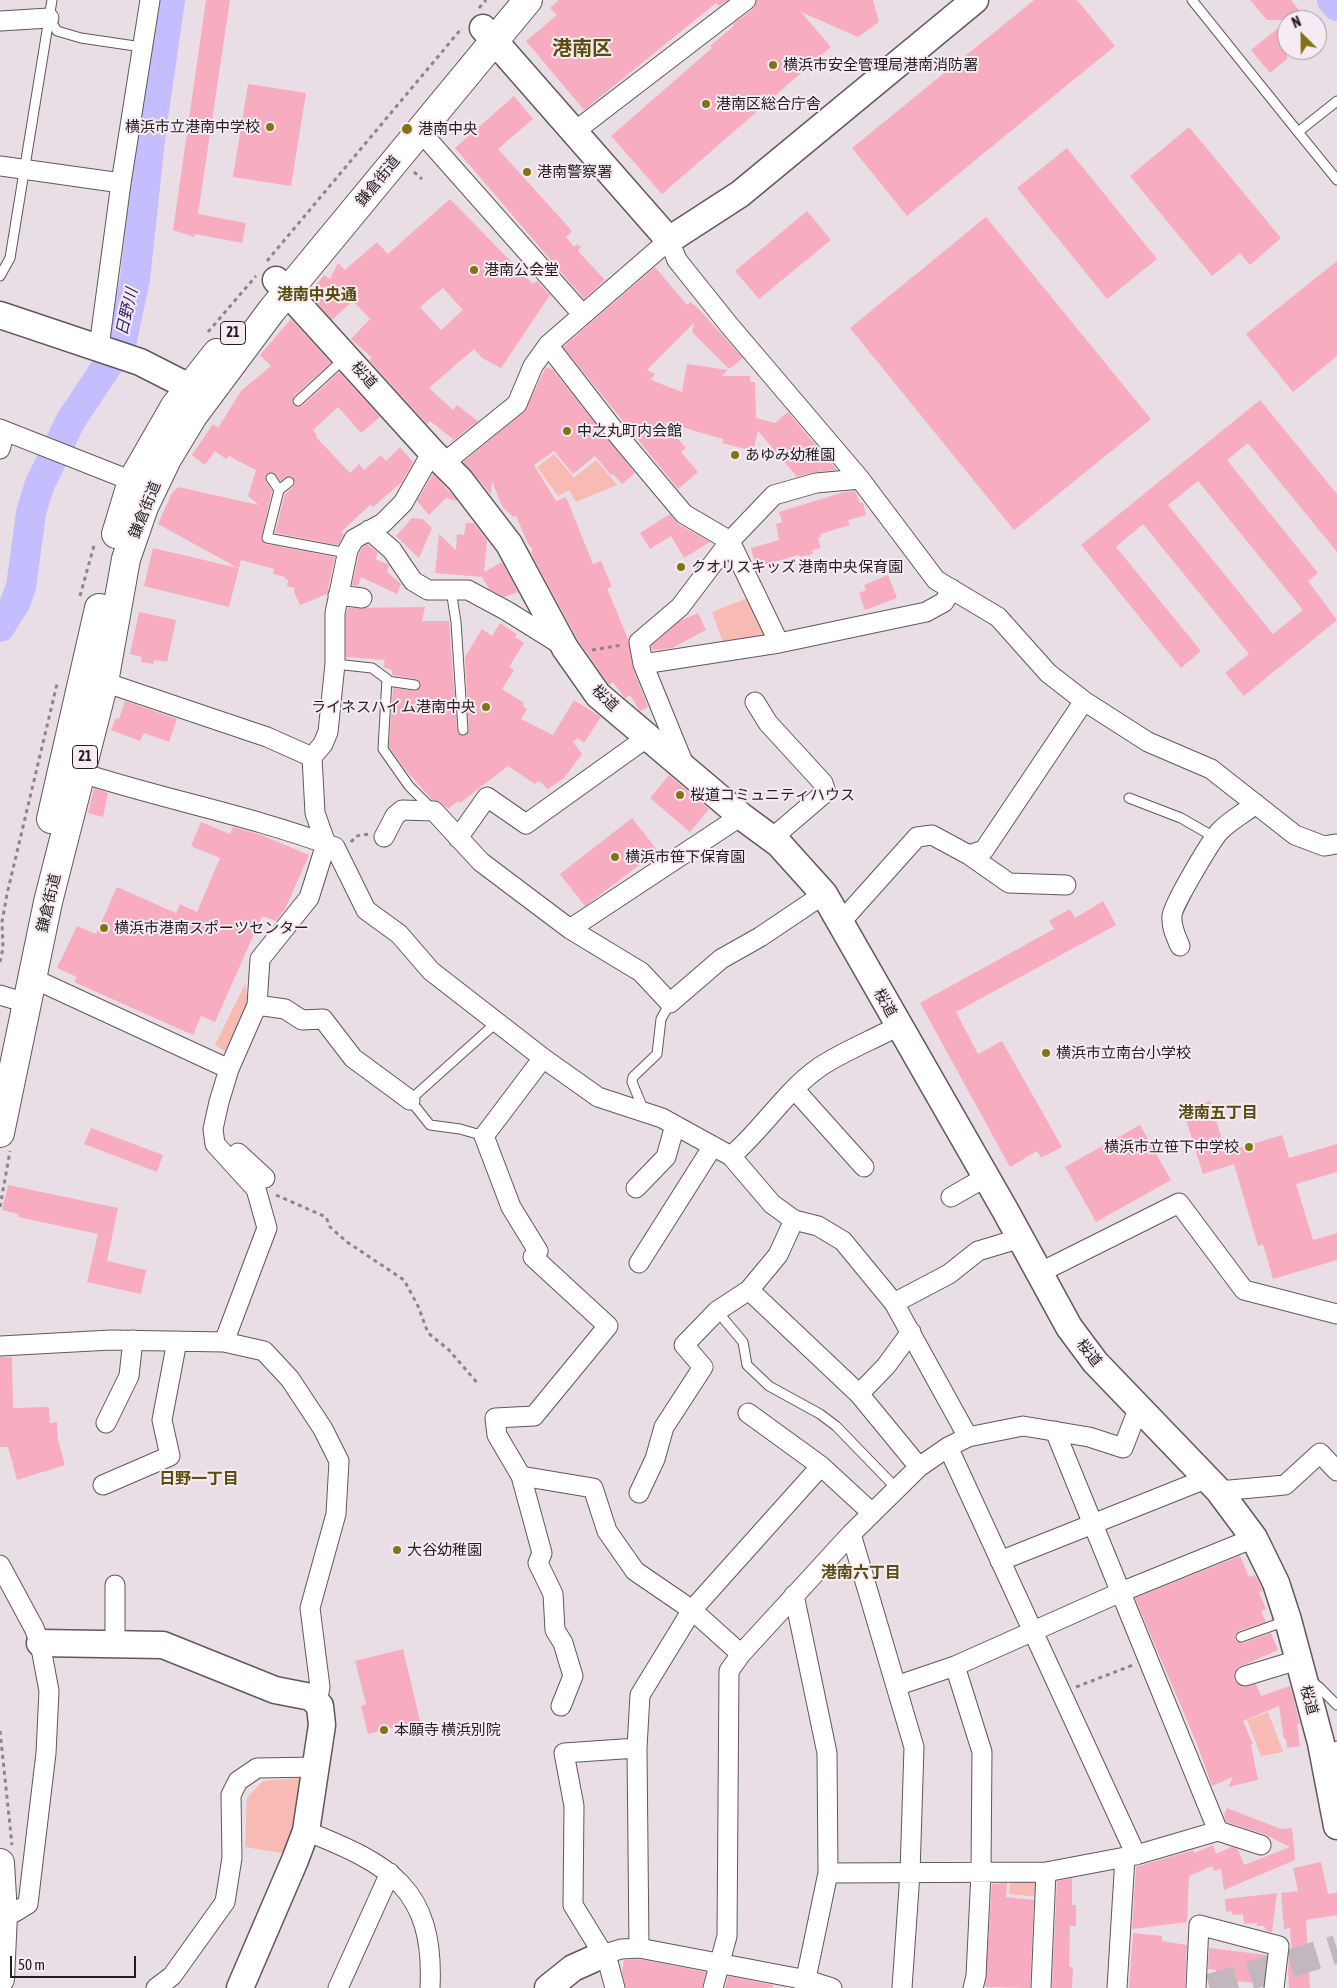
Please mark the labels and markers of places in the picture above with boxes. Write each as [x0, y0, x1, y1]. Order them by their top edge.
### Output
place label: 横浜市安全管理局港南消防署 [783, 56, 978, 74]
marker: 横浜市安全管理局港南消防署 [767, 59, 779, 71]
place label: 港南区総合庁舎 [716, 95, 821, 113]
marker: 港南区総合庁舎 [700, 98, 712, 110]
place label: 横浜市立港南中学校 [125, 118, 260, 136]
place label: 港南中央 [418, 120, 478, 138]
marker: 横浜市立港南中学校 [264, 121, 276, 133]
marker: 港南中央 [400, 122, 414, 136]
place label: 港南警察署 [537, 163, 612, 181]
marker: 港南警察署 [521, 166, 533, 178]
place label: 港南公会堂 [484, 261, 559, 279]
marker: 港南公会堂 [468, 264, 480, 276]
place label: 中之丸町内会館 [577, 422, 682, 440]
marker: 中之丸町内会館 [561, 425, 573, 437]
place label: あゆみ幼稚園 [745, 446, 835, 464]
marker: あゆみ幼稚園 [729, 449, 741, 461]
place label: クオリスキッズ 港南中央保育園 [691, 558, 903, 576]
marker: クオリスキッズ 港南中央保育園 [675, 561, 687, 573]
place label: ライネスハイム港南中央 [311, 698, 476, 716]
marker: ライネスハイム港南中央 [480, 701, 492, 713]
place label: 桜道コミュニティハウス [690, 786, 855, 804]
marker: 桜道コミュニティハウス [674, 789, 686, 801]
place label: 横浜市笹下保育園 [625, 848, 745, 866]
marker: 横浜市笹下保育園 [609, 851, 621, 863]
place label: 横浜市港南スポーツセンター [114, 919, 309, 937]
marker: 横浜市港南スポーツセンター [98, 922, 110, 934]
place label: 横浜市立南台小学校 [1056, 1044, 1191, 1062]
marker: 横浜市立南台小学校 [1040, 1047, 1052, 1059]
place label: 横浜市立笹下中学校 [1104, 1138, 1239, 1156]
marker: 横浜市立笹下中学校 [1243, 1141, 1255, 1153]
place label: 大谷幼稚園 [407, 1541, 482, 1559]
marker: 大谷幼稚園 [391, 1544, 403, 1556]
place label: 本願寺 横浜別院 [394, 1721, 501, 1739]
marker: 本願寺 横浜別院 [378, 1724, 390, 1736]

